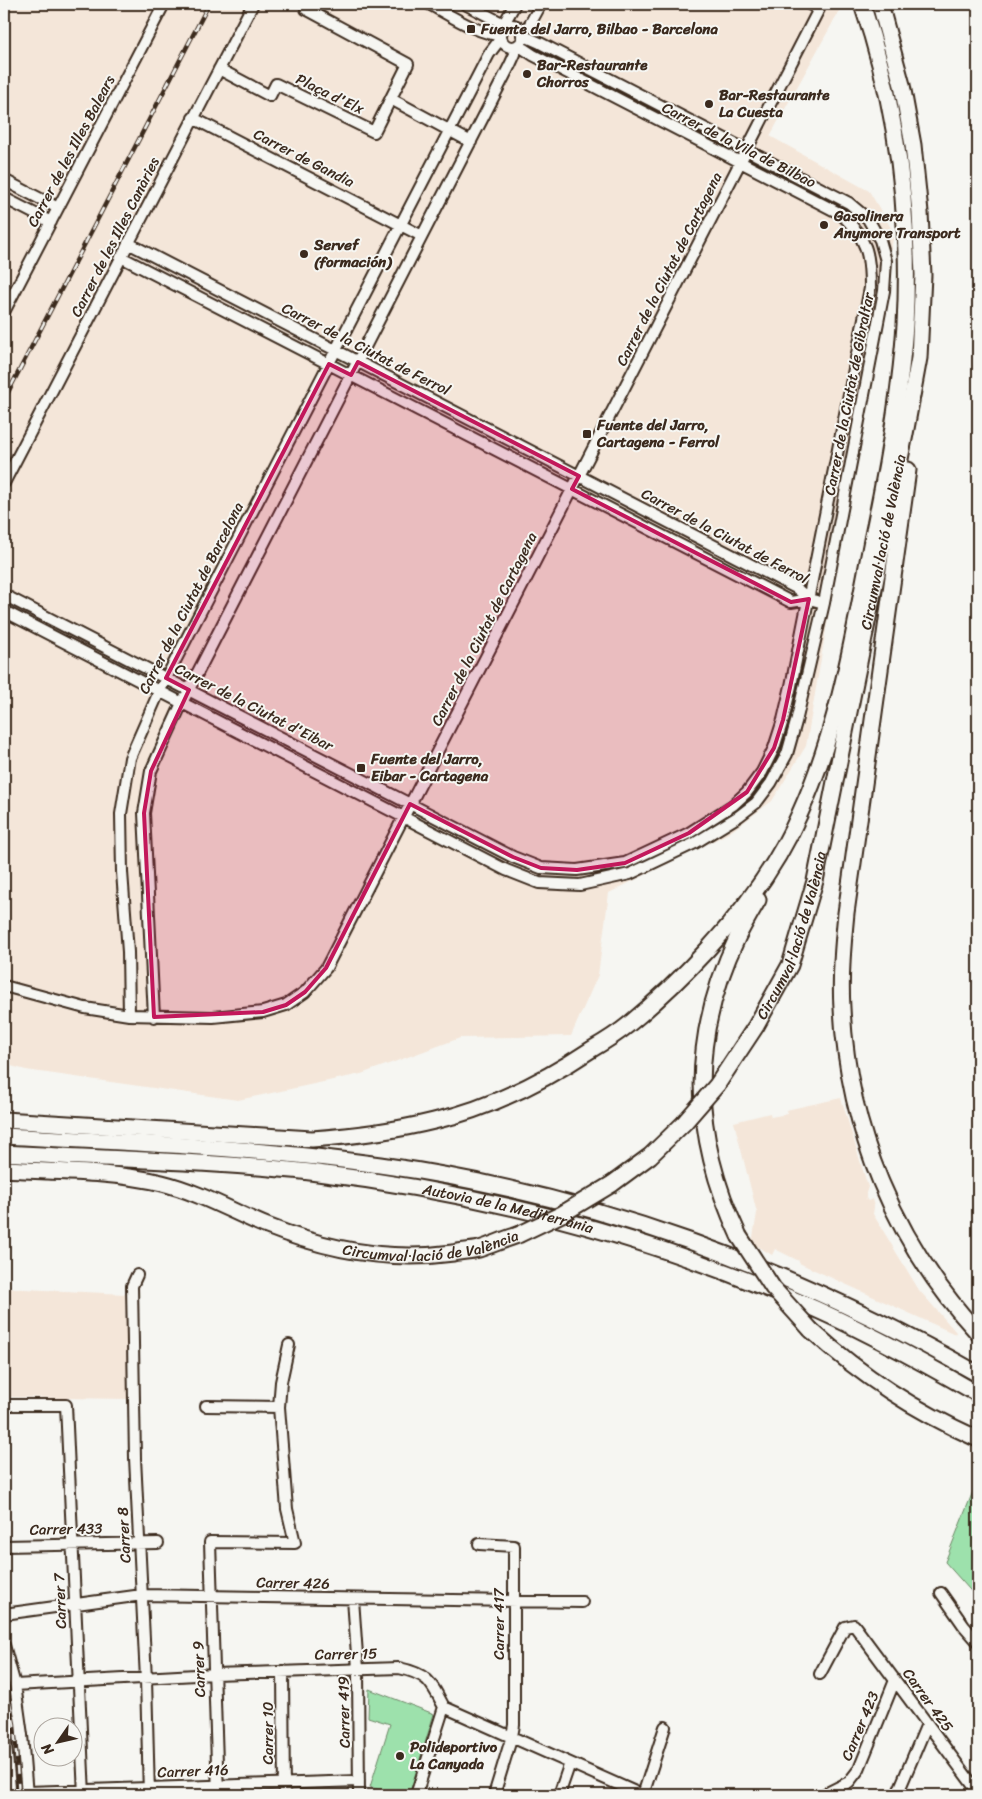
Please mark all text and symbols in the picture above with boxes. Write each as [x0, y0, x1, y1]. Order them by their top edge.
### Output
place label: Fuente del Jarro, Bilbao - Barcelona [480, 16, 718, 42]
marker: Fuente del Jarro, Bilbao - Barcelona [465, 23, 477, 35]
place label: Bar-Restaurante Chorros [536, 52, 648, 95]
street label: Plaça d'Elx [291, 66, 369, 122]
marker: Bar-Restaurante Chorros [521, 68, 533, 80]
street label: Carrer de les Illes Balears [20, 70, 123, 232]
place label: Bar-Restaurante La Cuesta [719, 82, 830, 125]
street label: Carrer de la Vila de Bilbao [657, 95, 821, 195]
marker: Bar-Restaurante La Cuesta [703, 98, 715, 110]
street label: Carrer de Gandia [249, 121, 360, 195]
street label: Carrer de les Illes Canàries [63, 152, 167, 322]
street label: Carrer de la Ciutat de Cartagena [609, 167, 730, 371]
place label: Gasolinera Anymore Transport [833, 203, 961, 246]
marker: Gasolinera Anymore Transport [818, 219, 830, 231]
place label: Servef (formación) [313, 232, 393, 275]
marker: Servef (formación) [298, 248, 310, 260]
street label: Carrer de la Ciutat de Gibraltar [817, 290, 882, 498]
street label: Carrer de la Ciutat de Ferrol [277, 295, 456, 403]
place label: Fuente del Jarro, Cartagena - Ferrol [596, 412, 720, 455]
marker: Fuente del Jarro, Cartagena - Ferrol [581, 428, 593, 440]
street label: Circumval·lació de València [853, 452, 914, 632]
street label: Carrer de la Ciutat de Ferrol [637, 481, 814, 592]
street label: Carrer de la Ciutat de Barcelona [131, 497, 251, 699]
street label: Carrer de la Ciutat de Cartagena [424, 527, 545, 731]
street label: Carrer de la Ciutat d'Eibar [170, 656, 339, 759]
place label: Fuente del Jarro, Eibar - Cartagena [370, 746, 489, 789]
marker: Fuente del Jarro, Eibar - Cartagena [355, 762, 367, 774]
street label: Circumval·lació de València [749, 849, 834, 1024]
street label: Autovia de la Mediterrània [419, 1176, 597, 1241]
street label: Circumval·lació de València [340, 1223, 522, 1269]
street label: Carrer 8 [110, 1506, 138, 1564]
street label: Carrer 433 [29, 1515, 103, 1543]
street label: Carrer 426 [256, 1569, 330, 1597]
street label: Carrer 7 [46, 1571, 74, 1629]
street label: Carrer 417 [486, 1587, 512, 1660]
street label: Carrer 9 [185, 1640, 213, 1698]
street label: Carrer 15 [314, 1640, 378, 1668]
street label: Carrer 425 [896, 1662, 960, 1738]
street label: Carrer 419 [330, 1676, 358, 1748]
street label: Carrer 423 [834, 1687, 886, 1765]
street label: Carrer 10 [255, 1702, 281, 1764]
north arrow [32, 1716, 82, 1766]
place label: Polideportivo La Canyada [410, 1734, 498, 1777]
text: N [34, 1738, 61, 1761]
marker: Polideportivo La Canyada [394, 1750, 406, 1762]
street label: Carrer 416 [157, 1757, 229, 1785]

